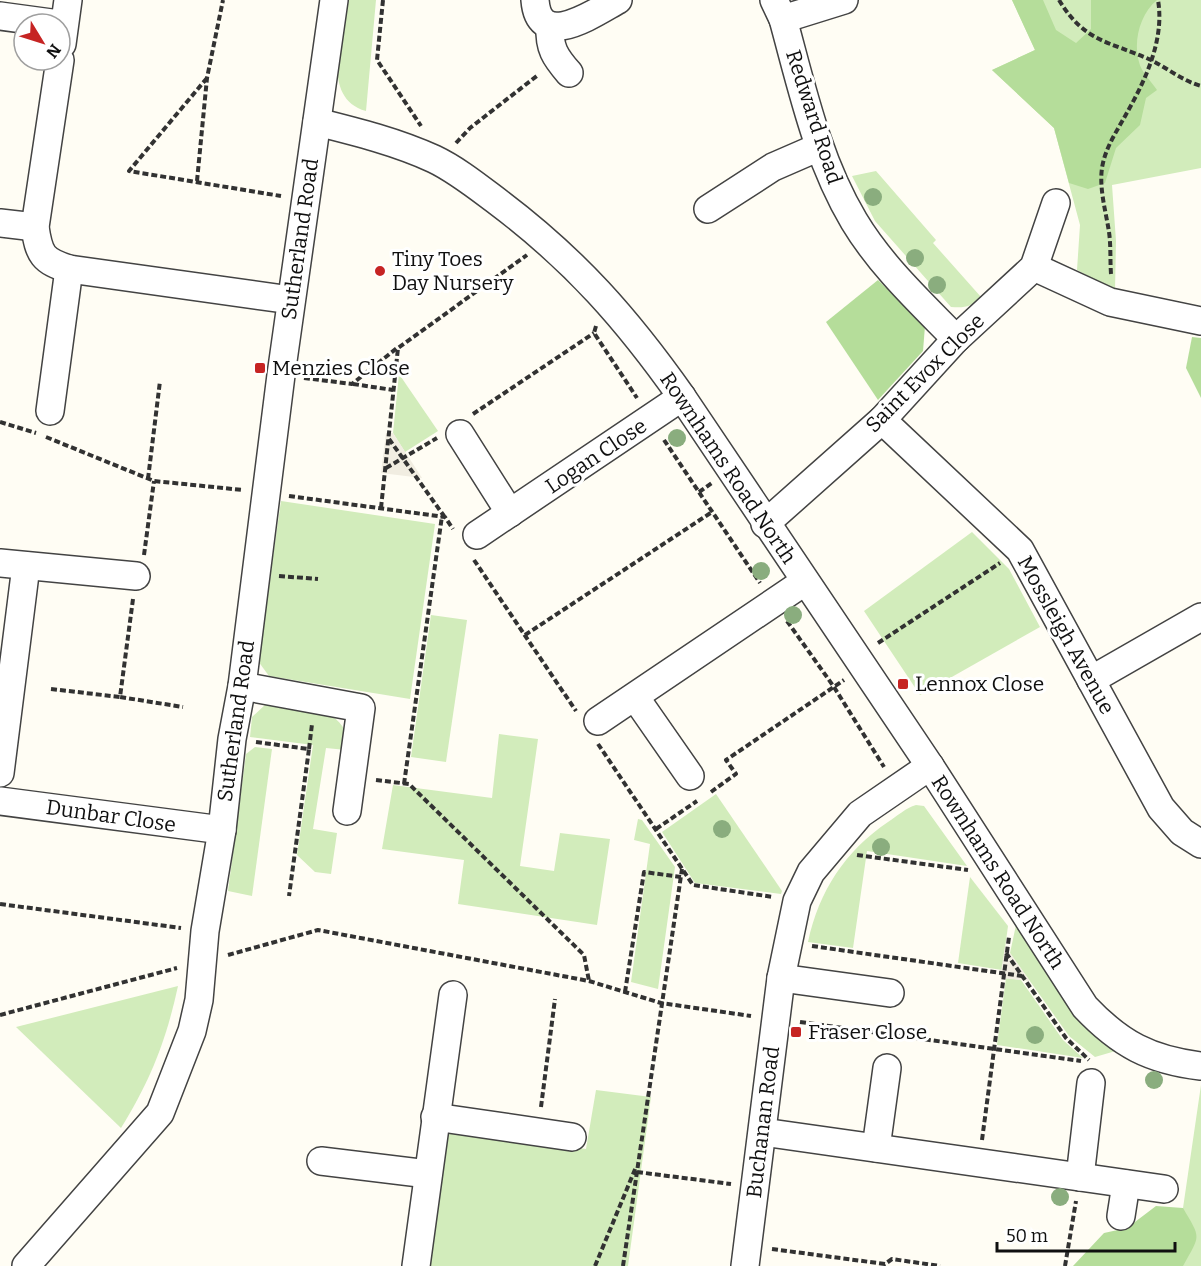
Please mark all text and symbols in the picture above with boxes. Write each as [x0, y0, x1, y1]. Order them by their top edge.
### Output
north arrow [12, 12, 72, 72]
text: N [42, 40, 65, 62]
street label: Redward Road [780, 47, 848, 187]
street label: Sutherland Road [276, 157, 324, 321]
place label: Tiny Toes Day Nursery [392, 246, 515, 296]
marker: Tiny Toes Day Nursery [373, 264, 387, 278]
street label: Saint Evox Close [860, 308, 990, 438]
place label: Menzies Close [272, 355, 410, 381]
marker: Menzies Close [253, 361, 267, 375]
street label: Rownhams Road North [654, 367, 802, 569]
street label: Logan Close [540, 413, 652, 499]
street label: Mossleigh Avenue [1012, 551, 1120, 719]
street label: Sutherland Road [212, 639, 260, 803]
place label: Lennox Close [915, 671, 1044, 697]
marker: Lennox Close [896, 677, 910, 691]
street label: Rownhams Road North [926, 770, 1070, 974]
street label: Dunbar Close [44, 794, 178, 838]
place label: Fraser Close [808, 1019, 927, 1045]
marker: Fraser Close [789, 1025, 803, 1039]
street label: Buchanan Road [741, 1045, 785, 1199]
scale bar [997, 1215, 1176, 1253]
text: 50 m [1006, 1225, 1048, 1247]

